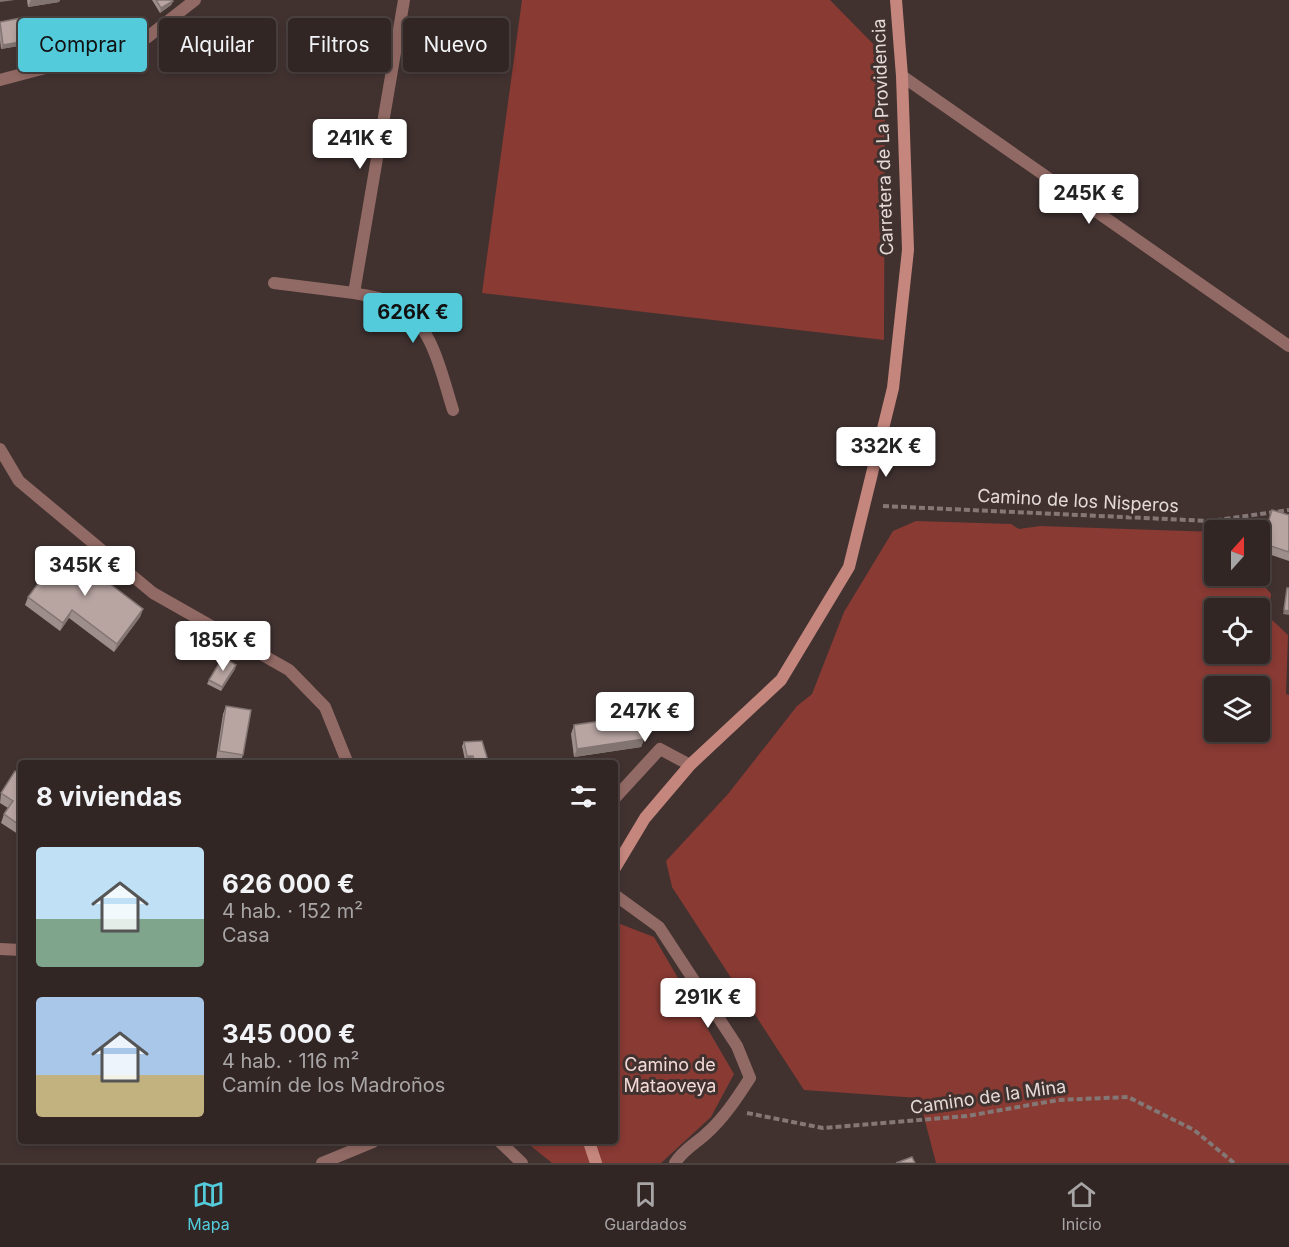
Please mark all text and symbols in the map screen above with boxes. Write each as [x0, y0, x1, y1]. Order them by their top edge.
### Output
chip: Comprar [18, 18, 147, 72]
chip: Alquilar [159, 18, 276, 72]
chip: Filtros [288, 18, 391, 72]
chip: Nuevo [403, 18, 509, 72]
street label: Carretera de La Providencia [868, 18, 897, 256]
pin: 241K € [311, 119, 409, 170]
text: 241K € [327, 126, 393, 150]
pin: 245K € [1040, 174, 1138, 225]
text: 245K € [1053, 181, 1125, 205]
pin: 626K € [364, 293, 462, 344]
text: 626K € [377, 300, 449, 324]
pin: 332K € [837, 427, 935, 478]
text: 332K € [850, 434, 922, 458]
street label: Camino de los Nisperos [977, 485, 1179, 516]
north arrow [1204, 520, 1270, 586]
map controls [1204, 520, 1270, 742]
pin: 345K € [36, 546, 134, 597]
text: 345K € [49, 553, 121, 577]
button: locate [1204, 598, 1270, 664]
pin: 185K € [174, 621, 272, 672]
text: 185K € [189, 628, 257, 652]
button: layers [1204, 676, 1270, 742]
pin: 247K € [596, 692, 694, 743]
text: 247K € [610, 699, 680, 723]
icon: filters [567, 780, 600, 813]
text: 8 viviendas [36, 781, 182, 812]
text: 626 000 € [222, 868, 355, 899]
icon: home [84, 871, 156, 943]
text: 4 hab. · 152 m² [222, 899, 363, 923]
text: Casa [222, 923, 270, 947]
pin: 291K € [659, 978, 757, 1029]
text: 291K € [674, 985, 742, 1009]
text: 345 000 € [222, 1018, 356, 1049]
icon: home [84, 1021, 156, 1093]
text: 4 hab. · 116 m² [222, 1049, 359, 1073]
park label: Camino de Mataoveya [624, 1054, 716, 1096]
text: Camín de los Madroños [222, 1073, 445, 1097]
street label: Camino de la Mina [909, 1075, 1067, 1118]
tab: Mapa [187, 1178, 230, 1234]
tab: Guardados [604, 1178, 687, 1234]
tab: Inicio [1061, 1178, 1102, 1234]

